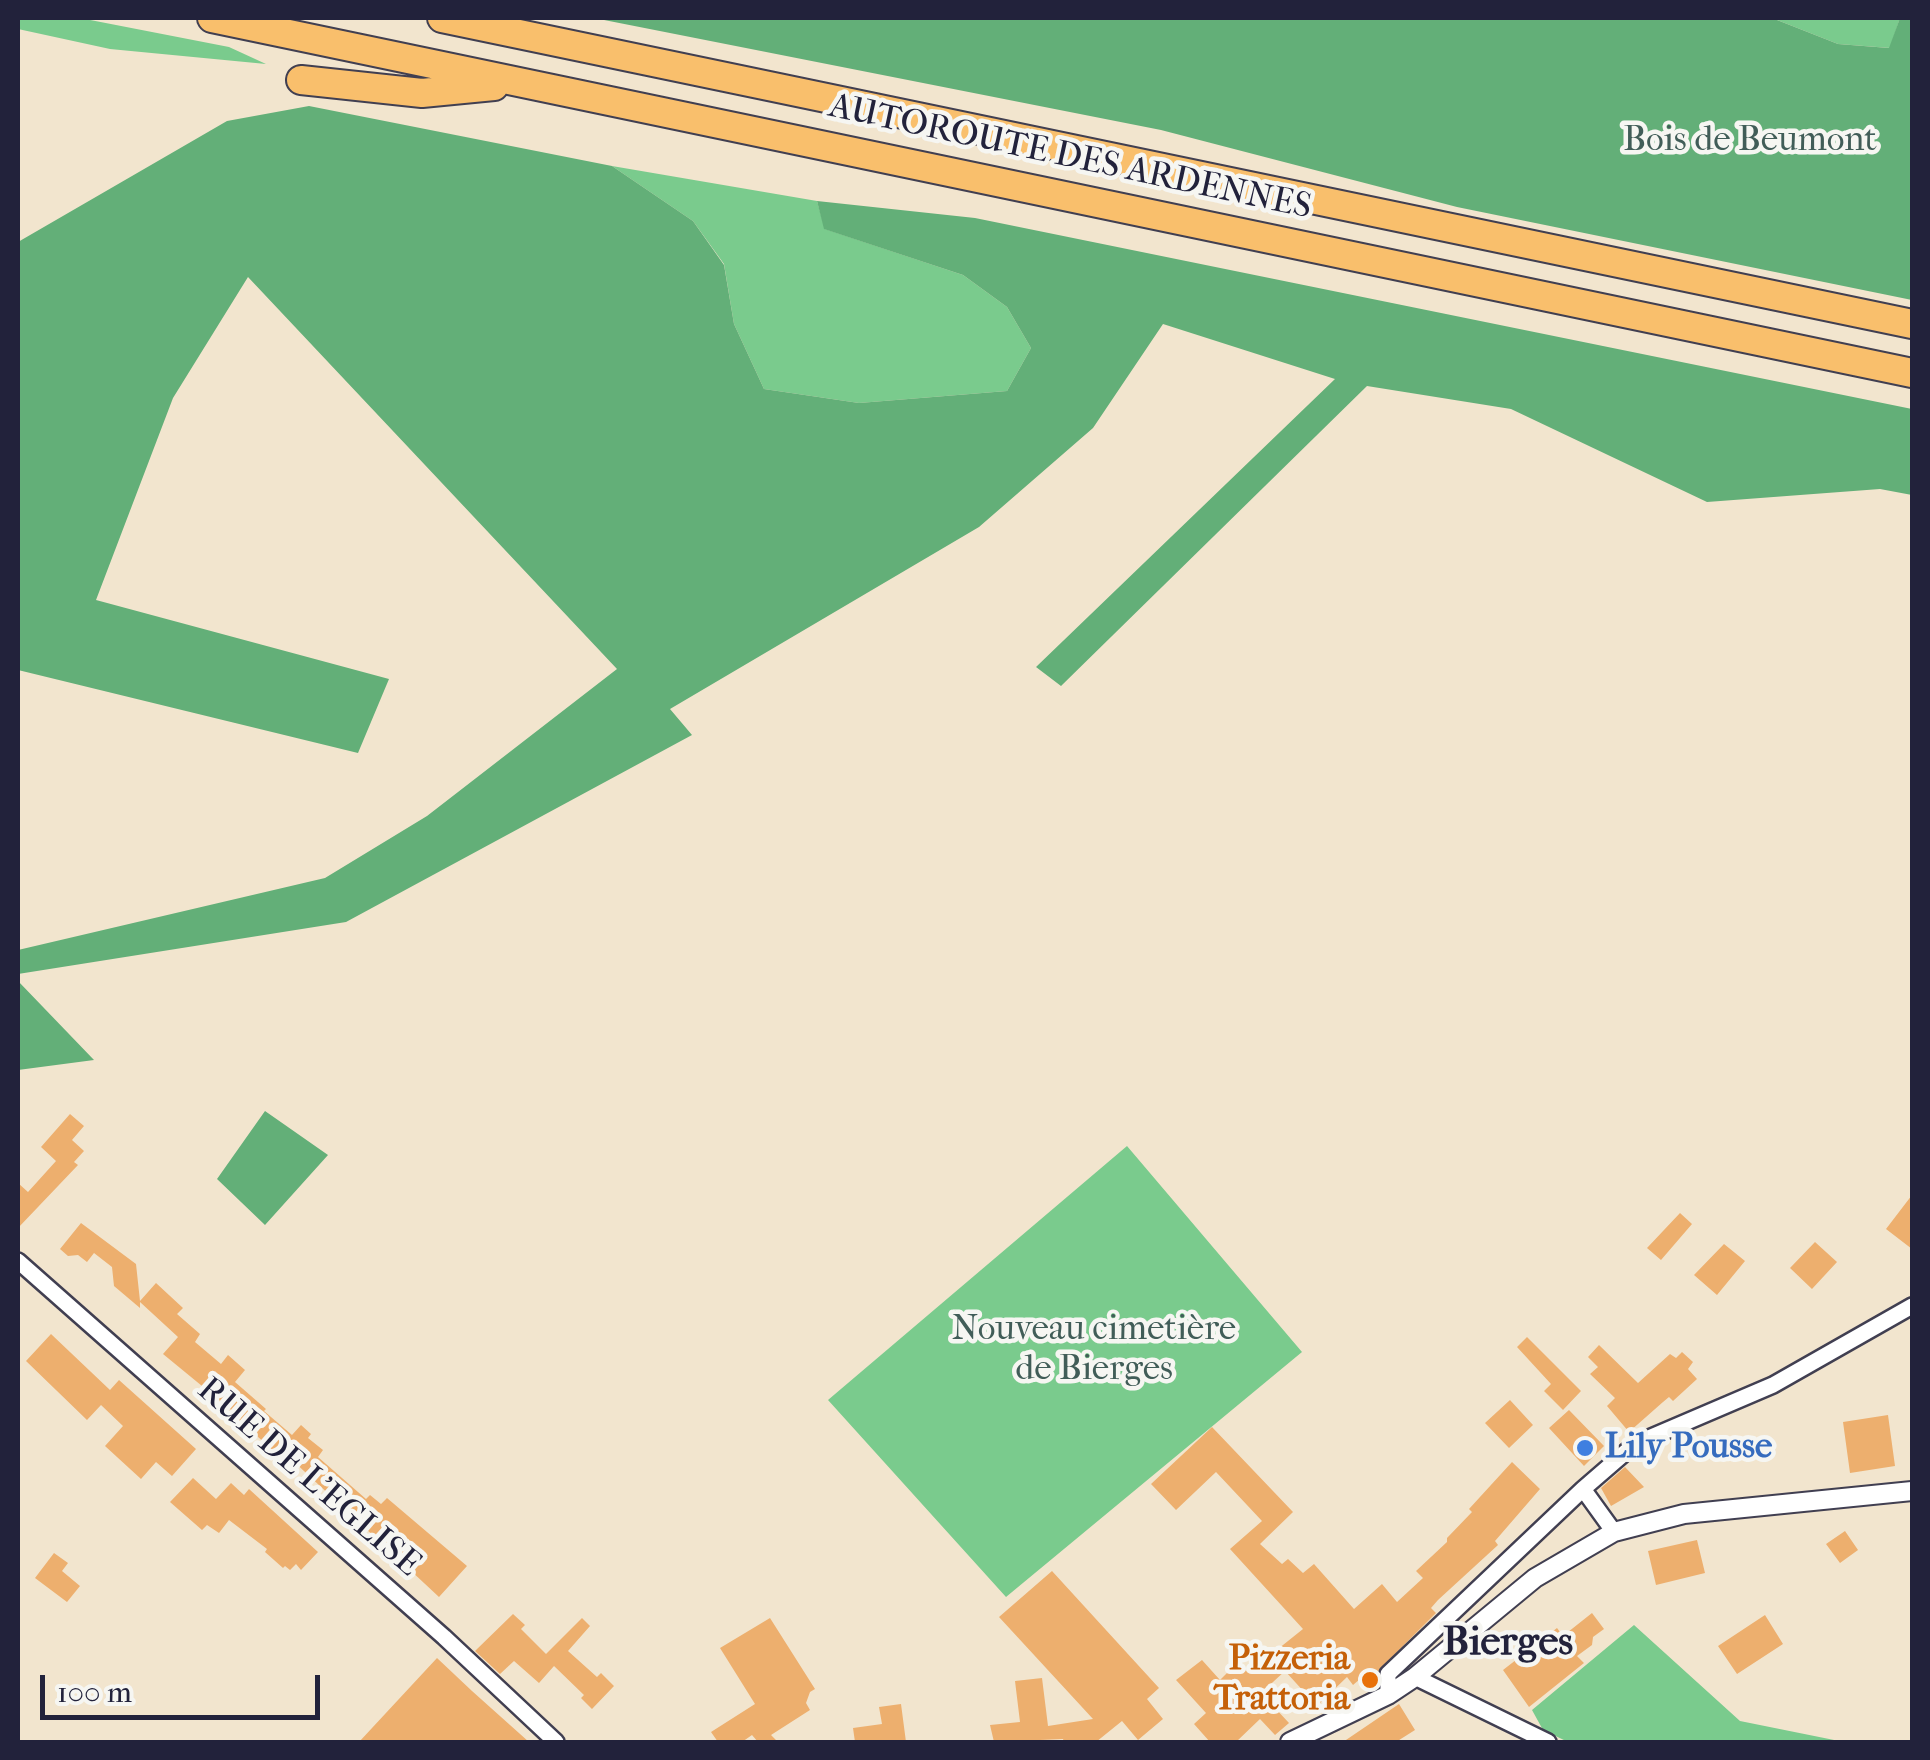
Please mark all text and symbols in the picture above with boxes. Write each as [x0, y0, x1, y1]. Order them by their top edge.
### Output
street label: AUTOROUTE DES ARDENNES [825, 86, 1315, 230]
park label: Bois de Beumont [1623, 120, 1877, 162]
park label: Nouveau cimetière de Bierges [952, 1309, 1236, 1391]
street label: RUE DE L'EGLISE [188, 1370, 428, 1586]
place label: Lily Pousse [1605, 1427, 1772, 1469]
marker: Lily Pousse [1574, 1437, 1596, 1459]
district label: Bierges [1443, 1620, 1573, 1668]
place label: Pizzeria Trattoria [1214, 1639, 1350, 1721]
scale bar [45, 1655, 325, 1717]
marker: Pizzeria Trattoria [1359, 1669, 1381, 1691]
text: 100 m [57, 1675, 132, 1710]

